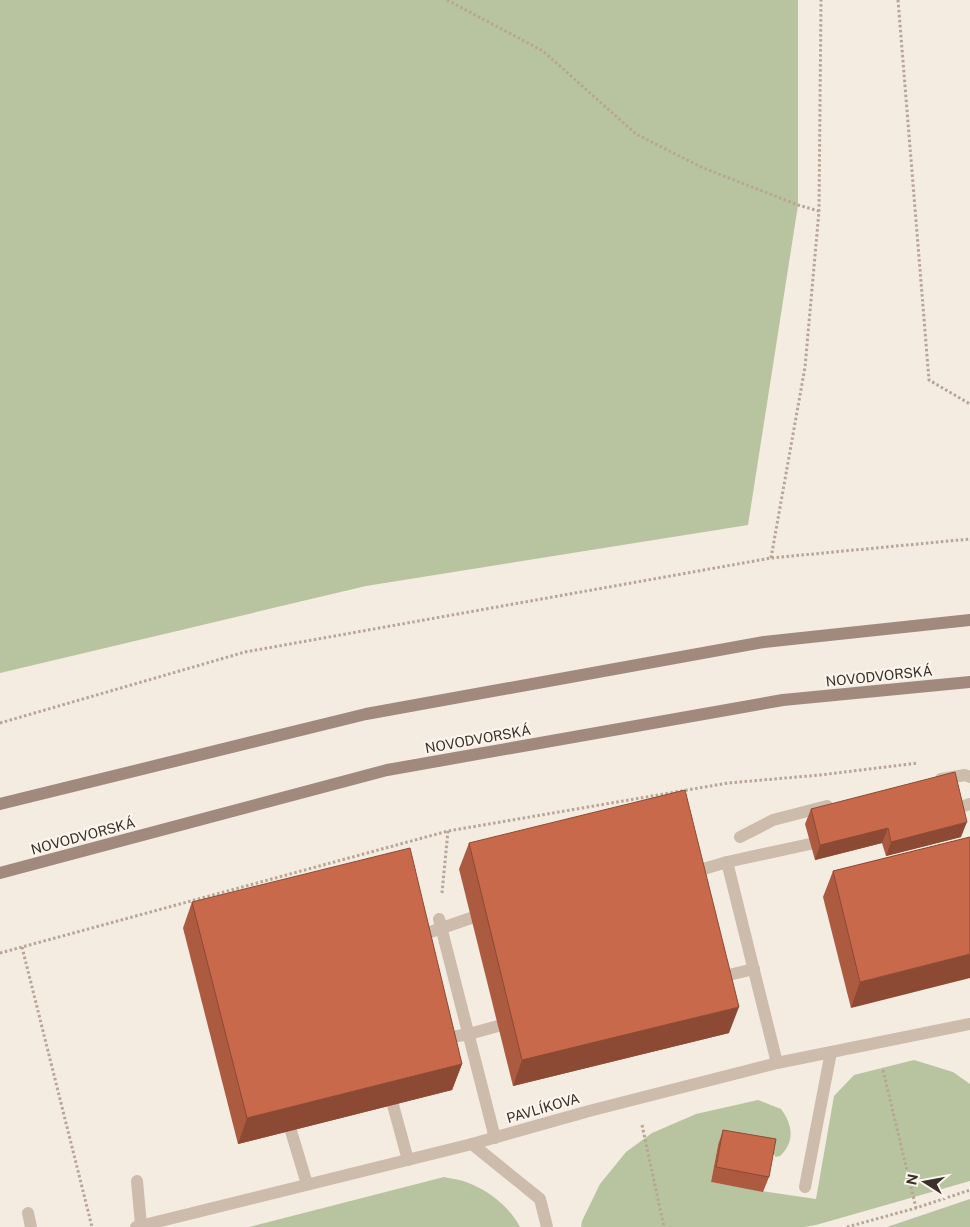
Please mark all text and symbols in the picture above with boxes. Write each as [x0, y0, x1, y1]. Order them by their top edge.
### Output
street label: NOVODVORSKÁ [825, 661, 933, 690]
street label: NOVODVORSKÁ [424, 721, 532, 756]
street label: NOVODVORSKÁ [29, 813, 137, 858]
street label: PAVLÍKOVA [504, 1089, 581, 1126]
north arrow [900, 1157, 950, 1207]
text: N [903, 1173, 921, 1186]

